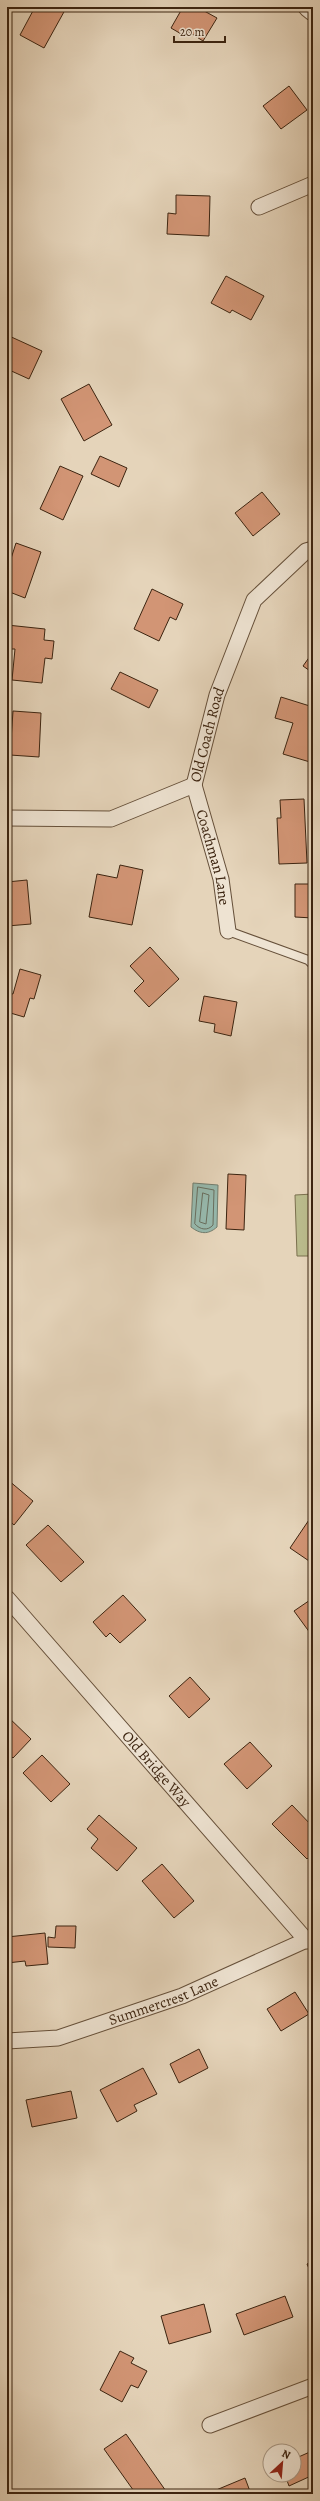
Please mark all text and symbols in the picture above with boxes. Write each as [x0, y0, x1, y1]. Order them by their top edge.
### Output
scale bar [174, 18, 225, 44]
text: 20 m [180, 24, 204, 40]
street label: Old Coach Road [185, 683, 229, 784]
street label: Coachman Lane [192, 807, 234, 907]
street label: Old Bridge Way [118, 1726, 196, 1812]
street label: Summercrest Lane [106, 1971, 222, 2030]
north arrow [262, 2443, 302, 2483]
text: N [279, 2446, 293, 2463]

